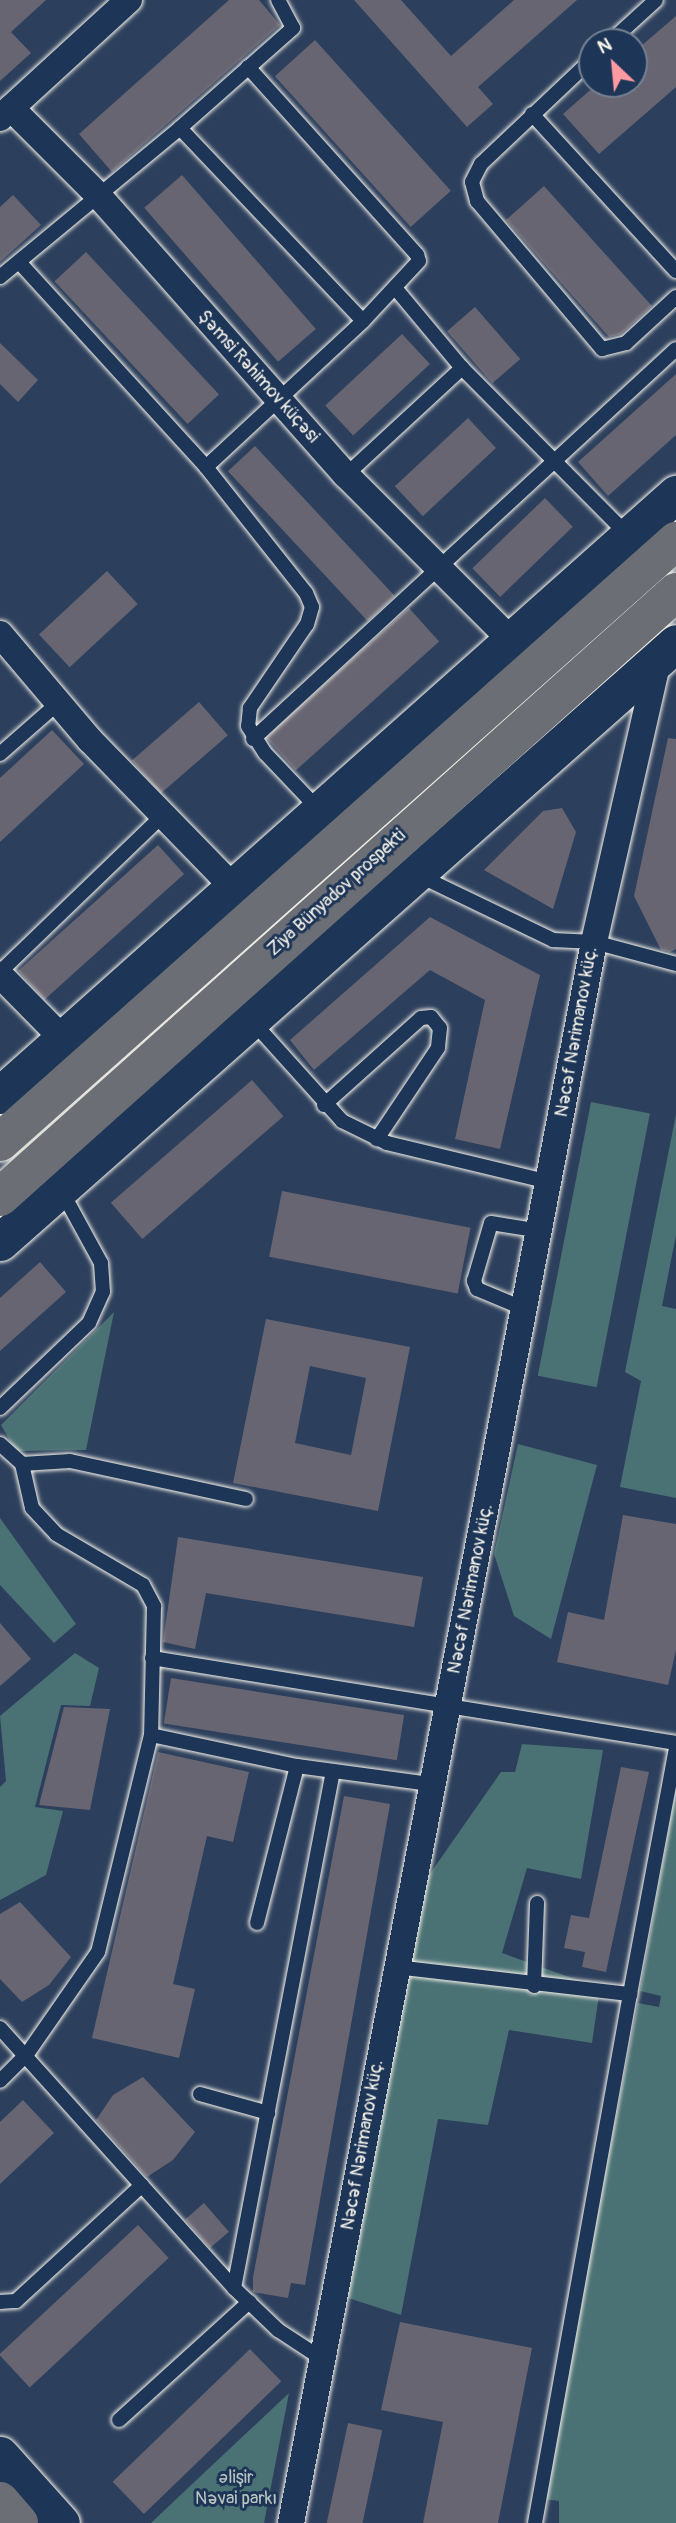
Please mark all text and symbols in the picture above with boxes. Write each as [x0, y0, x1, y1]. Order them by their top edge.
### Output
north arrow [578, 28, 648, 98]
text: N [594, 32, 616, 60]
street label: Şəmsi Rəhimov küçəsi [193, 306, 323, 448]
street label: Ziya Bünyadov prospekti [263, 825, 411, 961]
street label: Nəcəf Nərimanov küç. [551, 945, 603, 1119]
street label: Nəcəf Nərimanov küç. [444, 1502, 498, 1676]
street label: Nəcəf Nərimanov küç. [337, 2058, 389, 2232]
park label: Əlişir Nəvai parkı [195, 2468, 277, 2510]

